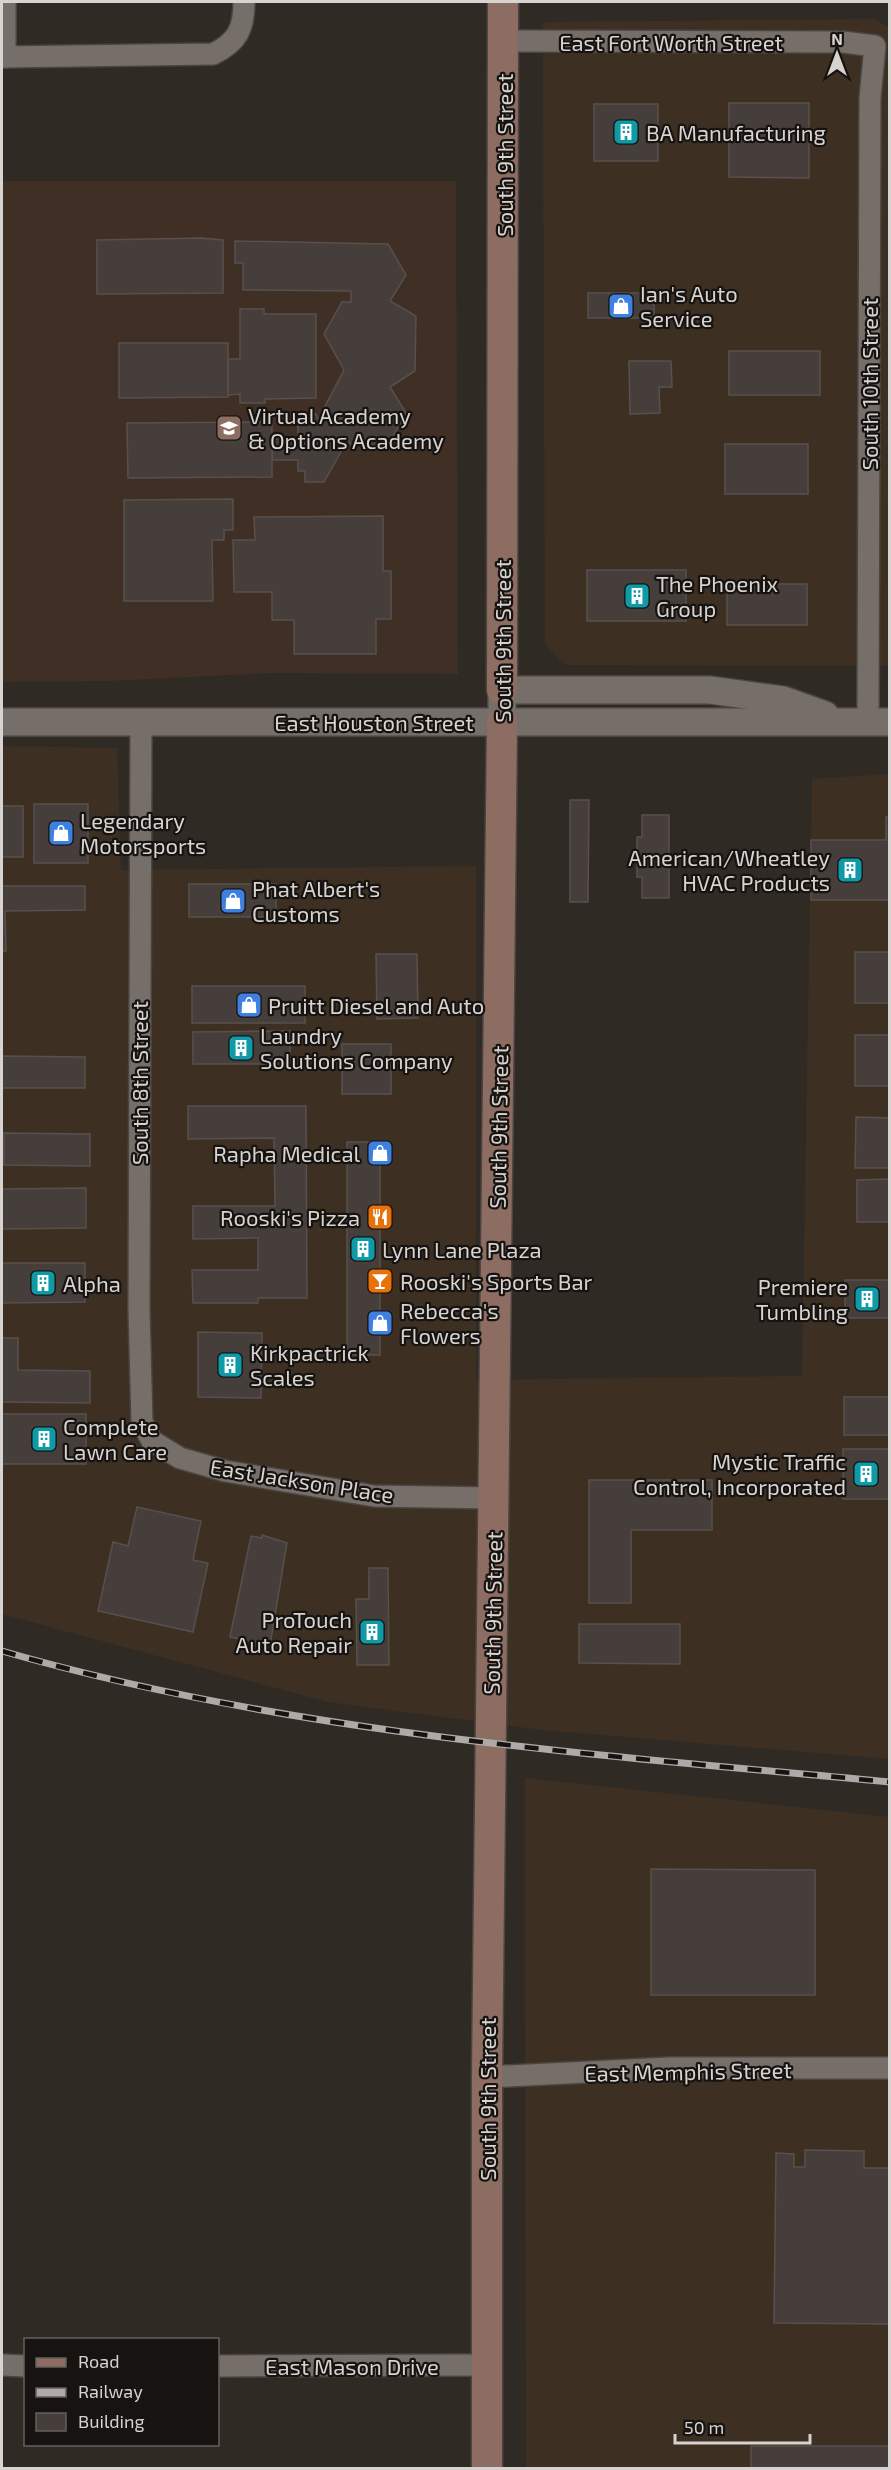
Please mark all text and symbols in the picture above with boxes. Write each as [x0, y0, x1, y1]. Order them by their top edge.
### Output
north arrow [807, 24, 867, 84]
street label: East Fort Worth Street [559, 29, 783, 55]
text: N [831, 29, 843, 48]
street label: South 9th Street [491, 73, 517, 237]
building icon: BA Manufacturing [611, 117, 641, 147]
place label: BA Manufacturing [646, 119, 826, 145]
place label: Ian's Auto Service [640, 280, 738, 331]
shop icon: Ian's Auto Service [606, 291, 636, 321]
street label: South 10th Street [856, 298, 882, 470]
place label: Virtual Academy & Options Academy [248, 402, 444, 453]
school or university icon: Virtual Academy & Options Academy [214, 413, 244, 443]
street label: South 9th Street [489, 559, 515, 723]
place label: The Phoenix Group [656, 570, 779, 621]
building icon: The Phoenix Group [622, 581, 652, 611]
street label: East Houston Street [274, 709, 474, 735]
place label: Legendary Motorsports [80, 807, 206, 858]
shop icon: Legendary Motorsports [46, 818, 76, 848]
place label: American/Wheatley HVAC Products [628, 844, 830, 895]
building icon: American/Wheatley HVAC Products [835, 855, 865, 885]
place label: Phat Albert's Customs [252, 875, 380, 926]
shop icon: Phat Albert's Customs [218, 886, 248, 916]
shop icon: Pruitt Diesel and Auto [234, 990, 264, 1020]
place label: Pruitt Diesel and Auto [268, 992, 484, 1018]
street label: South 8th Street [126, 1001, 152, 1165]
place label: Laundry Solutions Company [260, 1022, 453, 1073]
building icon: Laundry Solutions Company [226, 1033, 256, 1063]
street label: South 9th Street [484, 1045, 512, 1209]
shop icon: Rapha Medical [365, 1138, 395, 1168]
place label: Rapha Medical [213, 1140, 360, 1166]
restaurant icon: Rooski's Pizza [365, 1202, 395, 1232]
place label: Rooski's Pizza [220, 1204, 360, 1230]
building icon: Lynn Lane Plaza [348, 1234, 378, 1264]
place label: Lynn Lane Plaza [382, 1236, 542, 1262]
bar icon: Rooski's Sports Bar [365, 1266, 395, 1296]
building icon: Alpha [28, 1268, 58, 1298]
place label: Rooski's Sports Bar [400, 1268, 593, 1294]
place label: Alpha [63, 1270, 121, 1296]
place label: Premiere Tumbling [756, 1273, 848, 1324]
building icon: Premiere Tumbling [852, 1284, 882, 1314]
place label: Rebecca's Flowers [400, 1297, 499, 1348]
shop icon: Rebecca's Flowers [365, 1308, 395, 1338]
place label: Kirkpactrick Scales [250, 1339, 369, 1390]
building icon: Kirkpactrick Scales [215, 1350, 245, 1380]
place label: Complete Lawn Care [63, 1413, 167, 1464]
building icon: Complete Lawn Care [29, 1424, 59, 1454]
place label: Mystic Traffic Control, Incorporated [633, 1448, 846, 1499]
street label: East Jackson Place [208, 1453, 396, 1507]
building icon: Mystic Traffic Control, Incorporated [851, 1459, 881, 1489]
street label: South 9th Street [478, 1531, 506, 1695]
place label: ProTouch Auto Repair [236, 1606, 352, 1657]
building icon: ProTouch Auto Repair [357, 1617, 387, 1647]
street label: South 9th Street [474, 2017, 500, 2181]
street label: East Memphis Street [584, 2056, 792, 2086]
legend [24, 2338, 219, 2446]
text: Road [78, 2350, 119, 2372]
street label: East Mason Drive [265, 2353, 439, 2379]
text: Railway [78, 2380, 143, 2402]
scale bar [675, 2407, 810, 2445]
text: Building [78, 2410, 145, 2432]
text: 50 m [684, 2416, 724, 2438]

